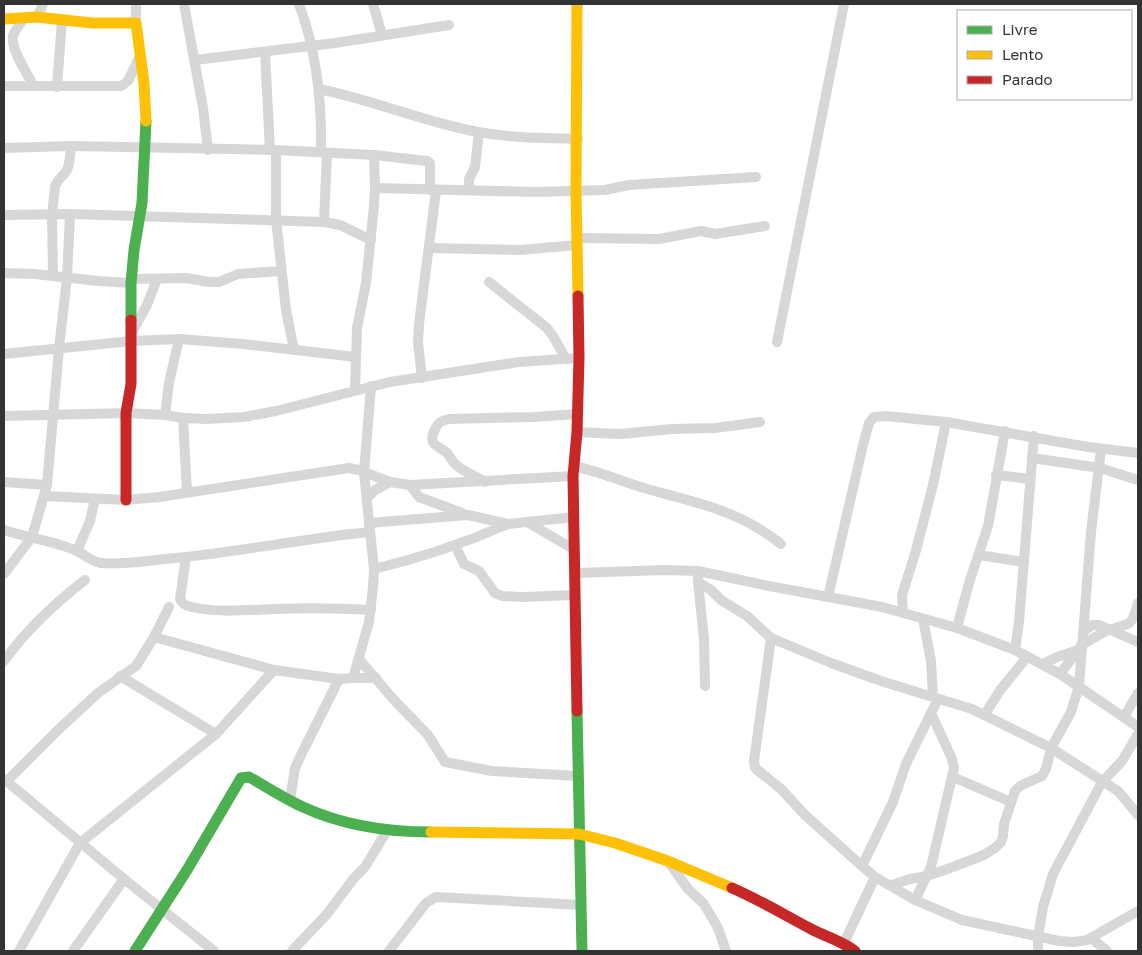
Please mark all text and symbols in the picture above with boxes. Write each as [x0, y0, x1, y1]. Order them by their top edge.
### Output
legend [957, 10, 1132, 100]
text: Livre [1002, 20, 1038, 38]
text: Lento [1002, 45, 1043, 63]
text: Parado [1002, 70, 1053, 88]

